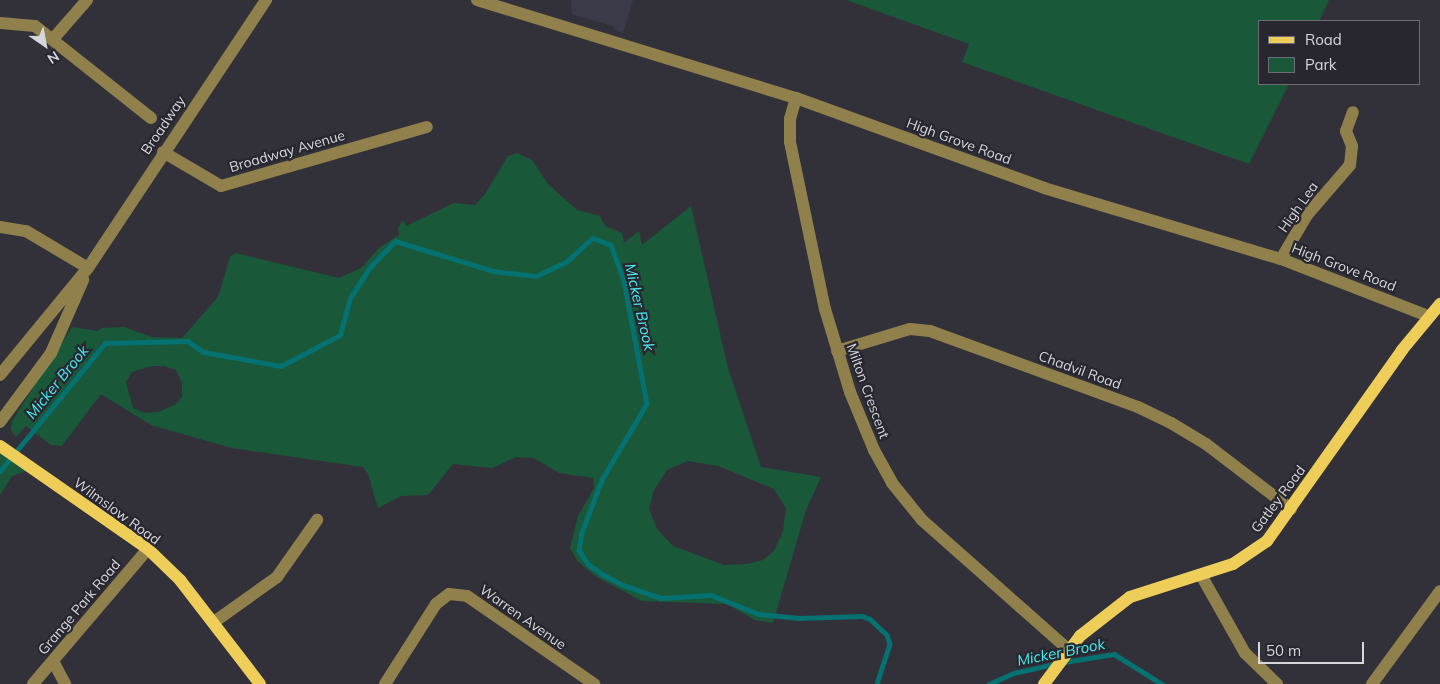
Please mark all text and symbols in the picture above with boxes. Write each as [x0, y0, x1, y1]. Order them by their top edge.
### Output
north arrow [20, 20, 70, 70]
legend [1258, 20, 1420, 85]
text: Road [1305, 30, 1342, 49]
text: N [44, 47, 63, 68]
text: Park [1305, 55, 1337, 74]
street label: Broadway [137, 92, 189, 158]
street label: High Grove Road [904, 114, 1014, 168]
street label: Broadway Avenue [227, 126, 347, 176]
street label: High Lea [1275, 178, 1321, 236]
street label: High Grove Road [1289, 239, 1399, 295]
water label: Micker Brook [621, 261, 659, 353]
street label: Milton Crescent [843, 341, 893, 441]
water label: Micker Brook [22, 342, 92, 422]
street label: Chadvil Road [1036, 347, 1124, 393]
street label: Gatley Road [1247, 462, 1309, 536]
street label: Wilmslow Road [70, 474, 164, 548]
street label: Grange Park Road [34, 556, 124, 658]
street label: Warren Avenue [477, 581, 569, 653]
scale bar [1260, 632, 1366, 664]
water label: Micker Brook [1015, 635, 1107, 669]
text: 50 m [1266, 641, 1301, 660]

